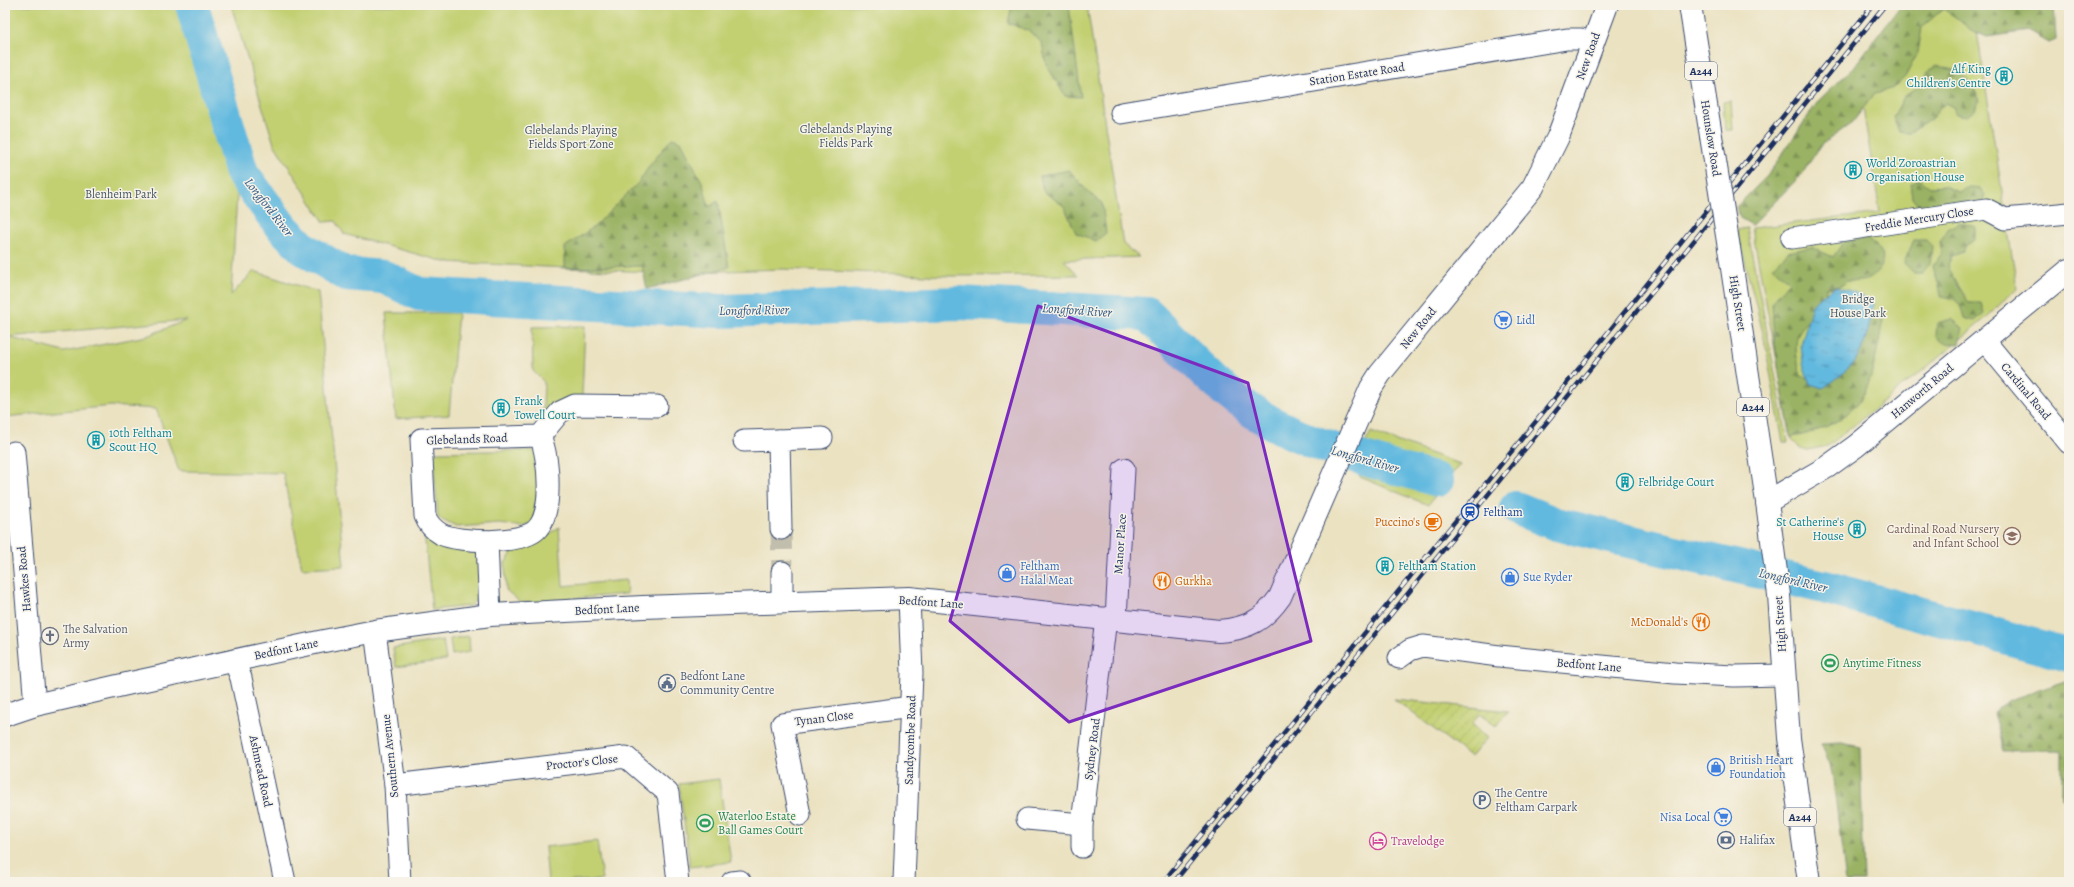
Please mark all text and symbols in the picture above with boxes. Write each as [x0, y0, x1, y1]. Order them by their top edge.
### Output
street label: New Road [1572, 29, 1604, 82]
street label: Station Estate Road [1308, 58, 1406, 89]
place label: Alf King Children's Centre [1907, 61, 1991, 91]
road number: A244 [1685, 62, 1717, 80]
building icon: Alf King Children's Centre [1994, 66, 2014, 86]
street label: Hounslow Road [1697, 99, 1725, 178]
park label: Glebelands Playing Fields Park [800, 121, 892, 151]
park label: Glebelands Playing Fields Sport Zone [525, 122, 617, 152]
place label: World Zoroastrian Organisation House [1865, 155, 1964, 185]
building icon: World Zoroastrian Organisation House [1843, 160, 1863, 180]
water label: Longford River [241, 174, 298, 240]
park label: Blenheim Park [85, 186, 157, 202]
street label: Freddie Mercury Close [1863, 202, 1975, 236]
street label: High Street [1726, 274, 1750, 332]
park label: Bridge House Park [1830, 291, 1886, 321]
water label: Longford River [1042, 299, 1113, 321]
water label: Longford River [719, 301, 790, 319]
street label: New Road [1396, 303, 1440, 352]
supermarket icon: Lidl [1493, 310, 1513, 330]
place label: Lidl [1516, 312, 1535, 328]
street label: Cardinal Road [1997, 359, 2055, 423]
street label: Hanworth Road [1887, 360, 1957, 422]
place label: Frank Towell Court [514, 393, 576, 423]
building icon: Frank Towell Court [491, 398, 511, 418]
road number: A244 [1737, 398, 1769, 416]
place label: 10th Feltham Scout HQ [109, 425, 172, 455]
building icon: 10th Feltham Scout HQ [86, 430, 106, 450]
street label: Glebelands Road [426, 430, 508, 448]
water label: Longford River [1329, 441, 1401, 477]
building icon: Felbridge Court [1615, 472, 1635, 492]
place label: Felbridge Court [1638, 474, 1715, 490]
station icon: Feltham [1460, 502, 1480, 522]
place label: Feltham [1483, 504, 1523, 520]
cafe icon: Puccino's [1423, 512, 1443, 532]
street label: Manor Place [1110, 513, 1130, 575]
place label: Puccino's [1375, 514, 1420, 530]
place label: St Catherine's House [1776, 514, 1844, 544]
building icon: St Catherine's House [1847, 519, 1867, 539]
place label: Cardinal Road Nursery and Infant School [1887, 521, 2000, 551]
school or university icon: Cardinal Road Nursery and Infant School [2002, 526, 2022, 546]
street label: Hawkes Road [13, 545, 35, 613]
building icon: Feltham Station [1375, 556, 1395, 576]
place label: Feltham Halal Meat [1020, 558, 1073, 588]
place label: Feltham Station [1398, 558, 1476, 574]
shop icon: Feltham Halal Meat [997, 563, 1017, 583]
water label: Longford River [1757, 564, 1829, 596]
shop icon: Sue Ryder [1500, 567, 1520, 587]
place label: Sue Ryder [1523, 569, 1573, 585]
restaurant icon: Gurkha [1152, 571, 1172, 591]
place label: Gurkha [1175, 573, 1212, 589]
street label: Bedfont Lane [898, 592, 964, 612]
street label: High Street [1770, 595, 1790, 653]
street label: Bedfont Lane [574, 599, 640, 619]
restaurant icon: McDonald's [1691, 612, 1711, 632]
place label: McDonald's [1630, 614, 1688, 630]
place label: The Salvation Army [62, 621, 128, 651]
church icon: The Salvation Army [40, 626, 60, 646]
street label: Bedfont Lane [252, 634, 320, 664]
sports icon: Anytime Fitness [1820, 653, 1840, 673]
street label: Bedfont Lane [1556, 654, 1622, 676]
place label: Anytime Fitness [1842, 655, 1922, 671]
place label: Bedfont Lane Community Centre [680, 668, 774, 698]
public building icon: Bedfont Lane Community Centre [657, 673, 677, 693]
street label: Sandycombe Road [900, 694, 920, 785]
street label: Tynan Close [794, 706, 854, 730]
street label: Southern Avenue [378, 714, 402, 798]
street label: Sydney Road [1080, 717, 1104, 781]
street label: Ashmead Road [245, 733, 277, 809]
street label: Proctor's Close [545, 750, 619, 774]
place label: British Heart Foundation [1729, 752, 1793, 782]
shop icon: British Heart Foundation [1706, 757, 1726, 777]
place label: The Centre Feltham Carpark [1495, 785, 1577, 815]
parking icon: The Centre Feltham Carpark [1472, 790, 1492, 810]
supermarket icon: Nisa Local [1713, 807, 1733, 827]
place label: Waterloo Estate Ball Games Court [717, 808, 803, 838]
road number: A244 [1784, 808, 1816, 826]
place label: Nisa Local [1660, 809, 1710, 825]
sports icon: Waterloo Estate Ball Games Court [695, 813, 715, 833]
bank icon: Halifax [1716, 830, 1736, 850]
hotel icon: Travelodge [1368, 831, 1388, 851]
place label: Halifax [1739, 832, 1775, 848]
place label: Travelodge [1391, 833, 1444, 849]

